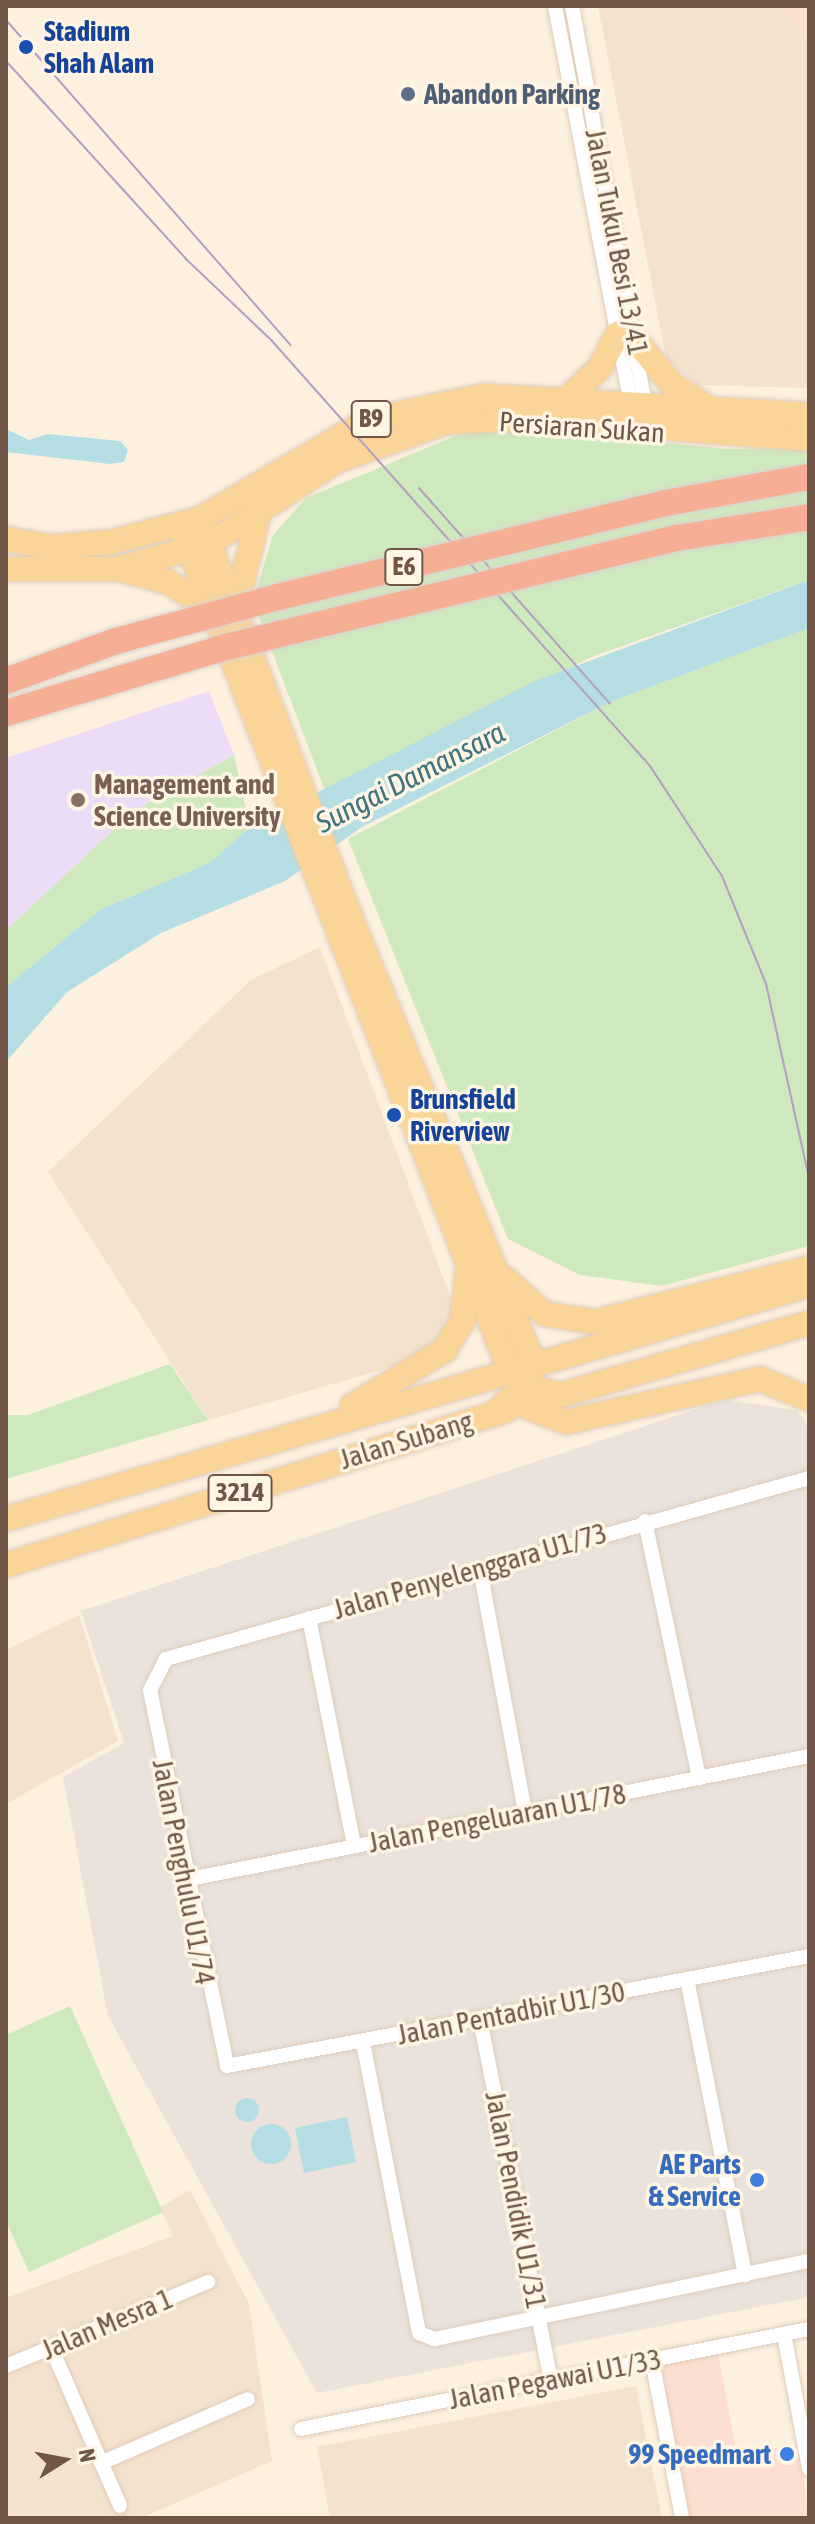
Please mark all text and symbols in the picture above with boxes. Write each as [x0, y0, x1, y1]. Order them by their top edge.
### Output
place label: Stadium Shah Alam [44, 14, 154, 80]
marker: Stadium Shah Alam [15, 36, 37, 58]
place label: Abandon Parking [424, 77, 600, 111]
marker: Abandon Parking [399, 85, 417, 103]
street label: Jalan Tukul Besi 13/41 [579, 126, 655, 358]
road number: B9 [349, 397, 393, 441]
street label: Persiaran Sukan [498, 404, 666, 450]
road number: E6 [384, 545, 424, 589]
water label: Sungai Damansara [309, 714, 511, 840]
place label: Management and Science University [94, 767, 280, 833]
marker: Management and Science University [69, 791, 87, 809]
place label: Brunsfield Riverview [410, 1082, 516, 1148]
marker: Brunsfield Riverview [385, 1106, 403, 1124]
street label: Jalan Subang [336, 1404, 476, 1476]
road number: 3214 [206, 1471, 274, 1515]
street label: Jalan Penyelenggara U1/73 [329, 1516, 611, 1626]
street label: Jalan Penghulu U1/74 [146, 1756, 222, 1988]
street label: Jalan Pengeluaran U1/78 [366, 1777, 628, 1859]
street label: Jalan Pentadbir U1/30 [394, 1974, 628, 2052]
street label: Jalan Pendidik U1/31 [478, 2089, 554, 2311]
place label: AE Parts & Service [649, 2147, 741, 2213]
marker: AE Parts & Service [748, 2171, 766, 2189]
street label: Jalan Mesra 1 [37, 2281, 177, 2367]
street label: Jalan Pegawai U1/33 [446, 2342, 664, 2416]
north arrow [24, 2420, 104, 2500]
place label: 99 Speedmart [628, 2437, 771, 2471]
marker: 99 Speedmart [778, 2445, 796, 2463]
text: N [74, 2447, 102, 2464]

